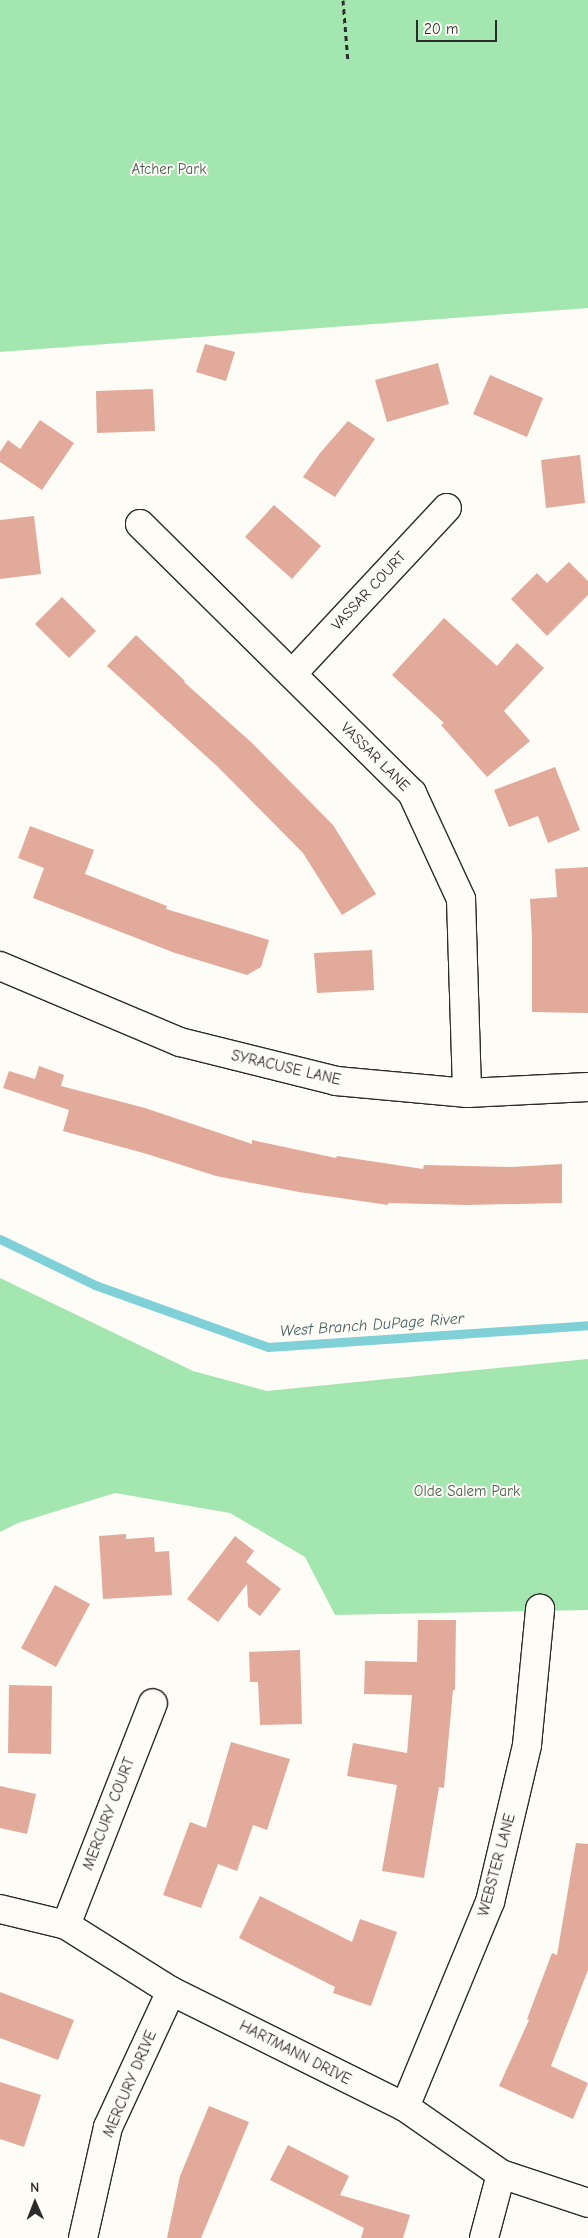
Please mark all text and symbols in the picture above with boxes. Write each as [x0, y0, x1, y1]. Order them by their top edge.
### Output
scale bar [418, 10, 499, 42]
text: 20 m [424, 20, 458, 38]
park label: Atcher Park [131, 161, 207, 179]
street label: VASSAR COURT [328, 548, 410, 634]
street label: VASSAR LANE [337, 719, 413, 795]
street label: SYRACUSE LANE [229, 1047, 343, 1089]
water label: West Branch DuPage River [279, 1309, 465, 1341]
park label: Olde Salem Park [414, 1483, 520, 1501]
street label: MERCURY COURT [79, 1755, 139, 1873]
street label: WEBSTER LANE [475, 1812, 519, 1918]
street label: HARTMANN DRIVE [236, 2017, 354, 2089]
street label: MERCURY DRIVE [99, 2028, 161, 2140]
north arrow [10, 2178, 60, 2228]
text: N [30, 2179, 39, 2196]

